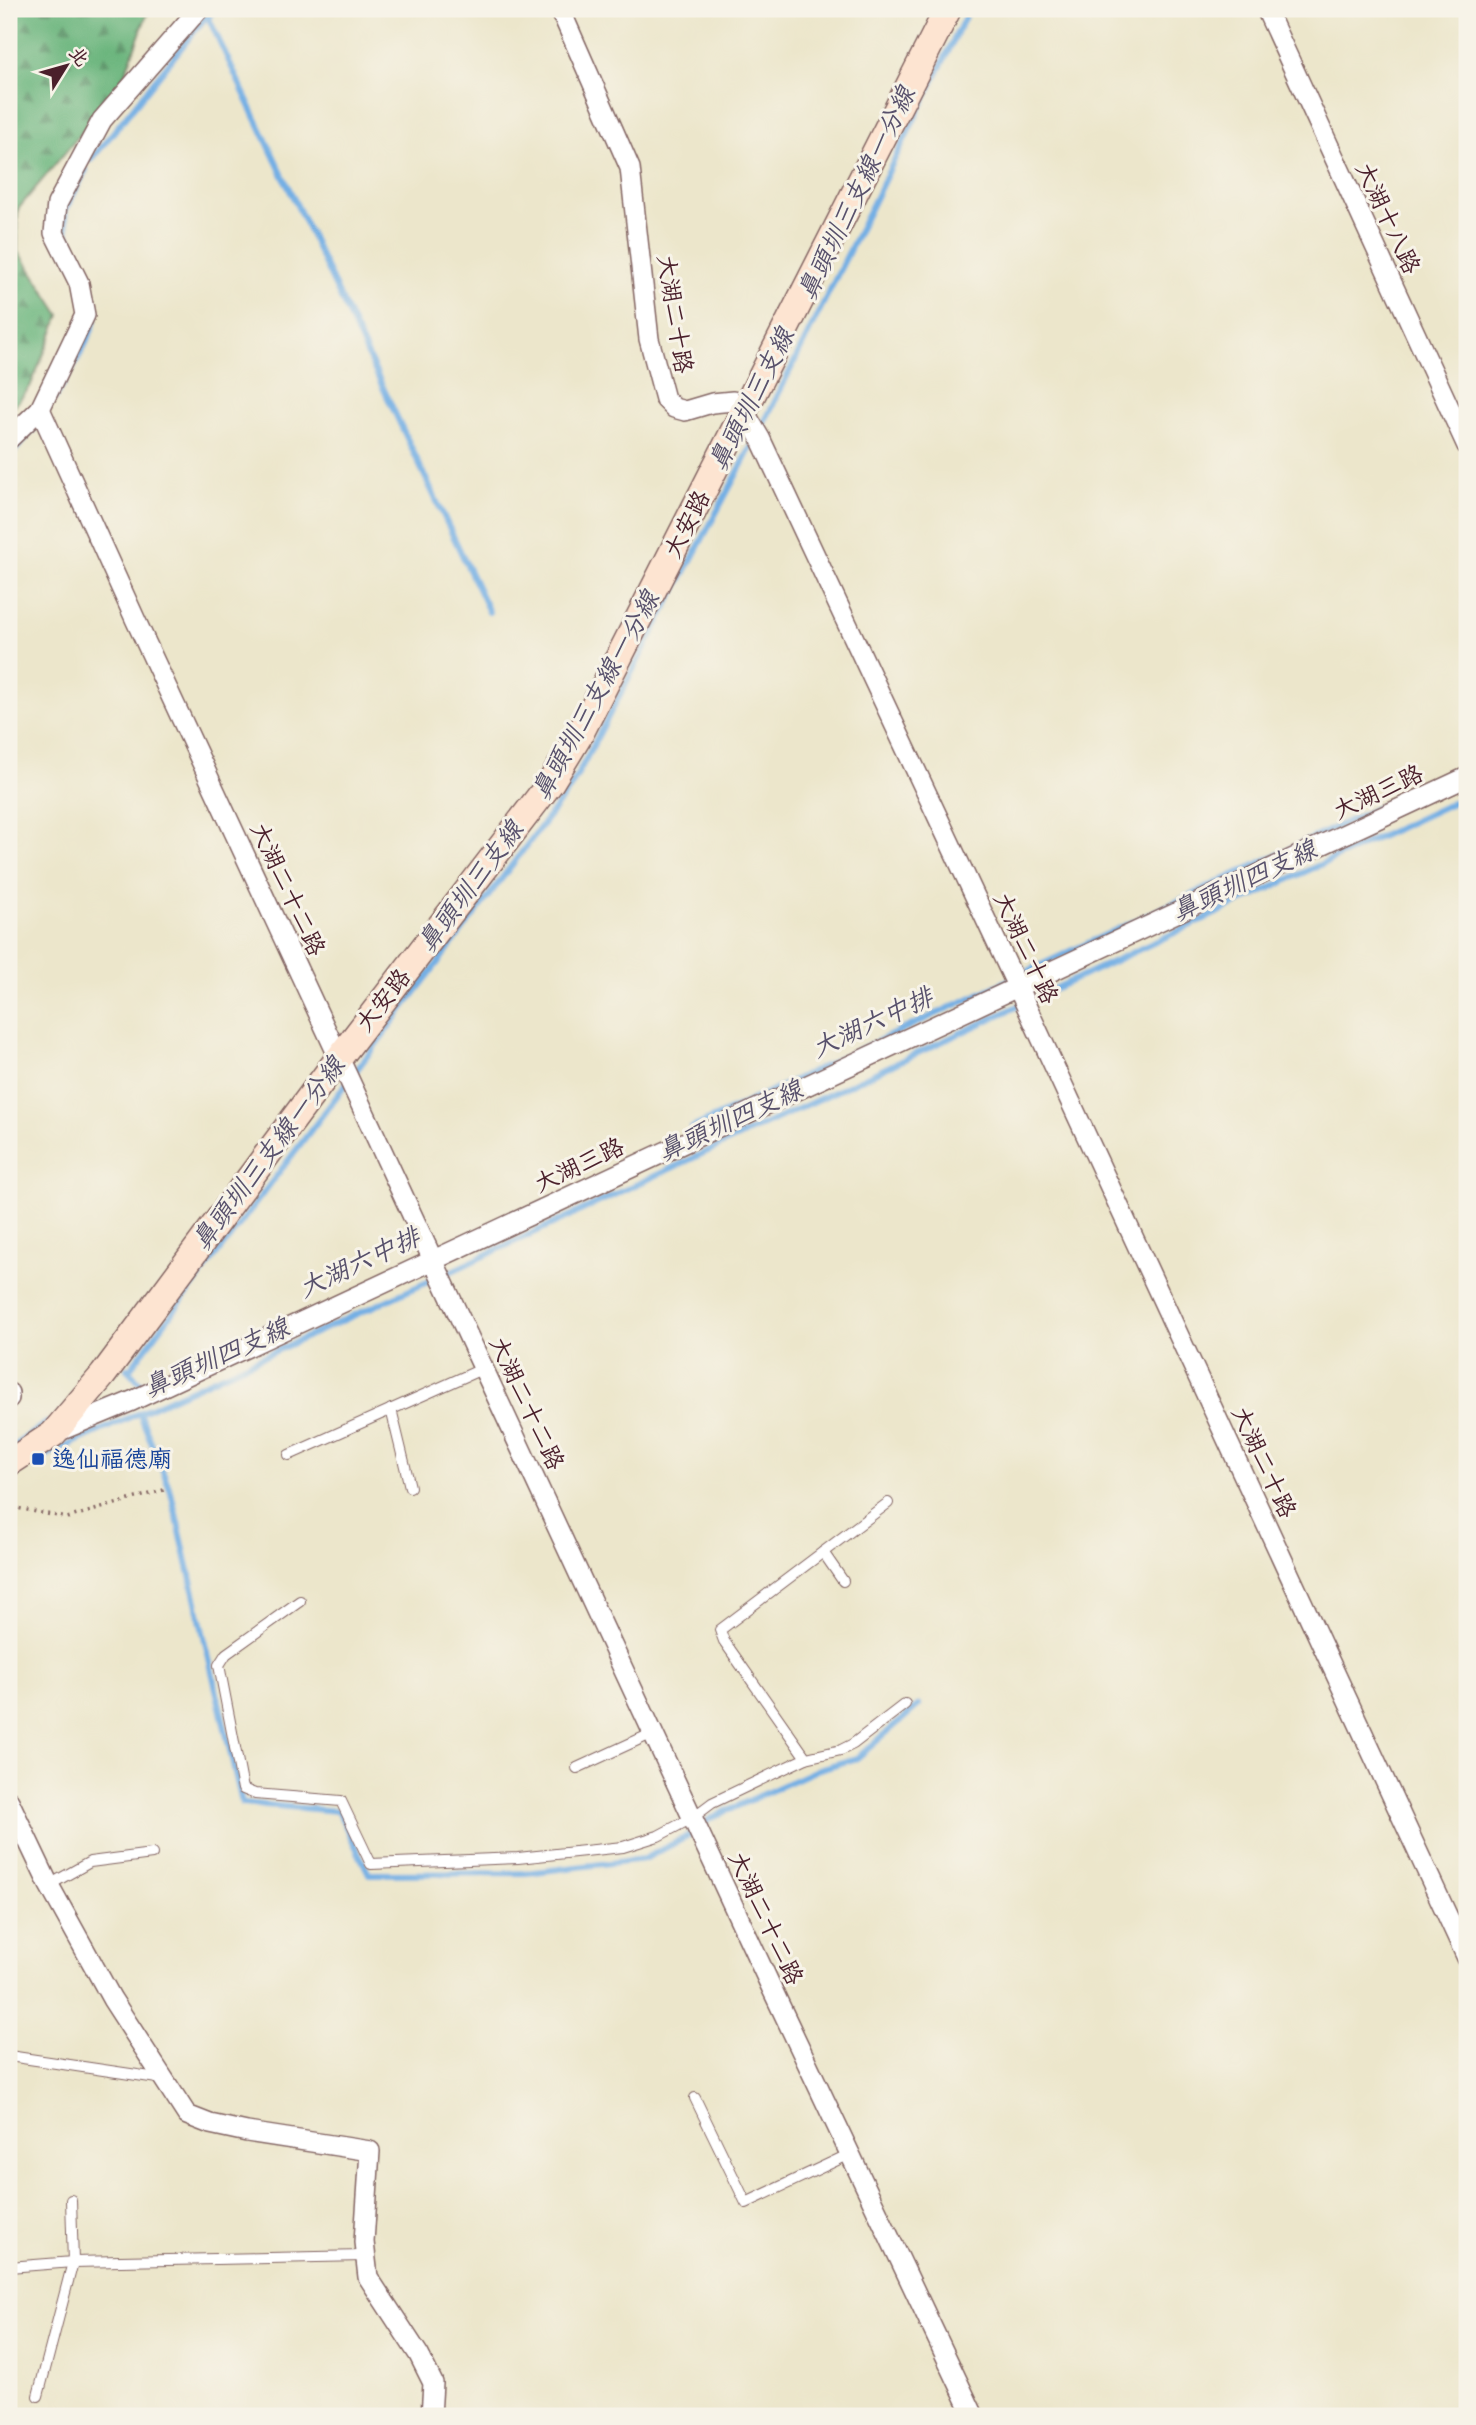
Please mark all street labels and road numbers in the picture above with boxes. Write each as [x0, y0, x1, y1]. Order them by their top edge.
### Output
street label: 大湖十八路 [1349, 158, 1426, 279]
street label: 大湖二十路 [651, 253, 698, 376]
street label: 大安路 [658, 486, 717, 563]
street label: 大湖三路 [1329, 759, 1428, 826]
street label: 大湖二十二路 [244, 818, 331, 961]
street label: 大湖二十路 [987, 888, 1064, 1009]
street label: 大安路 [350, 963, 417, 1038]
street label: 大湖三路 [530, 1132, 629, 1199]
street label: 大湖二十二路 [483, 1332, 570, 1475]
street label: 大湖二十路 [1225, 1402, 1302, 1523]
street label: 大湖二十二路 [722, 1847, 809, 1990]

